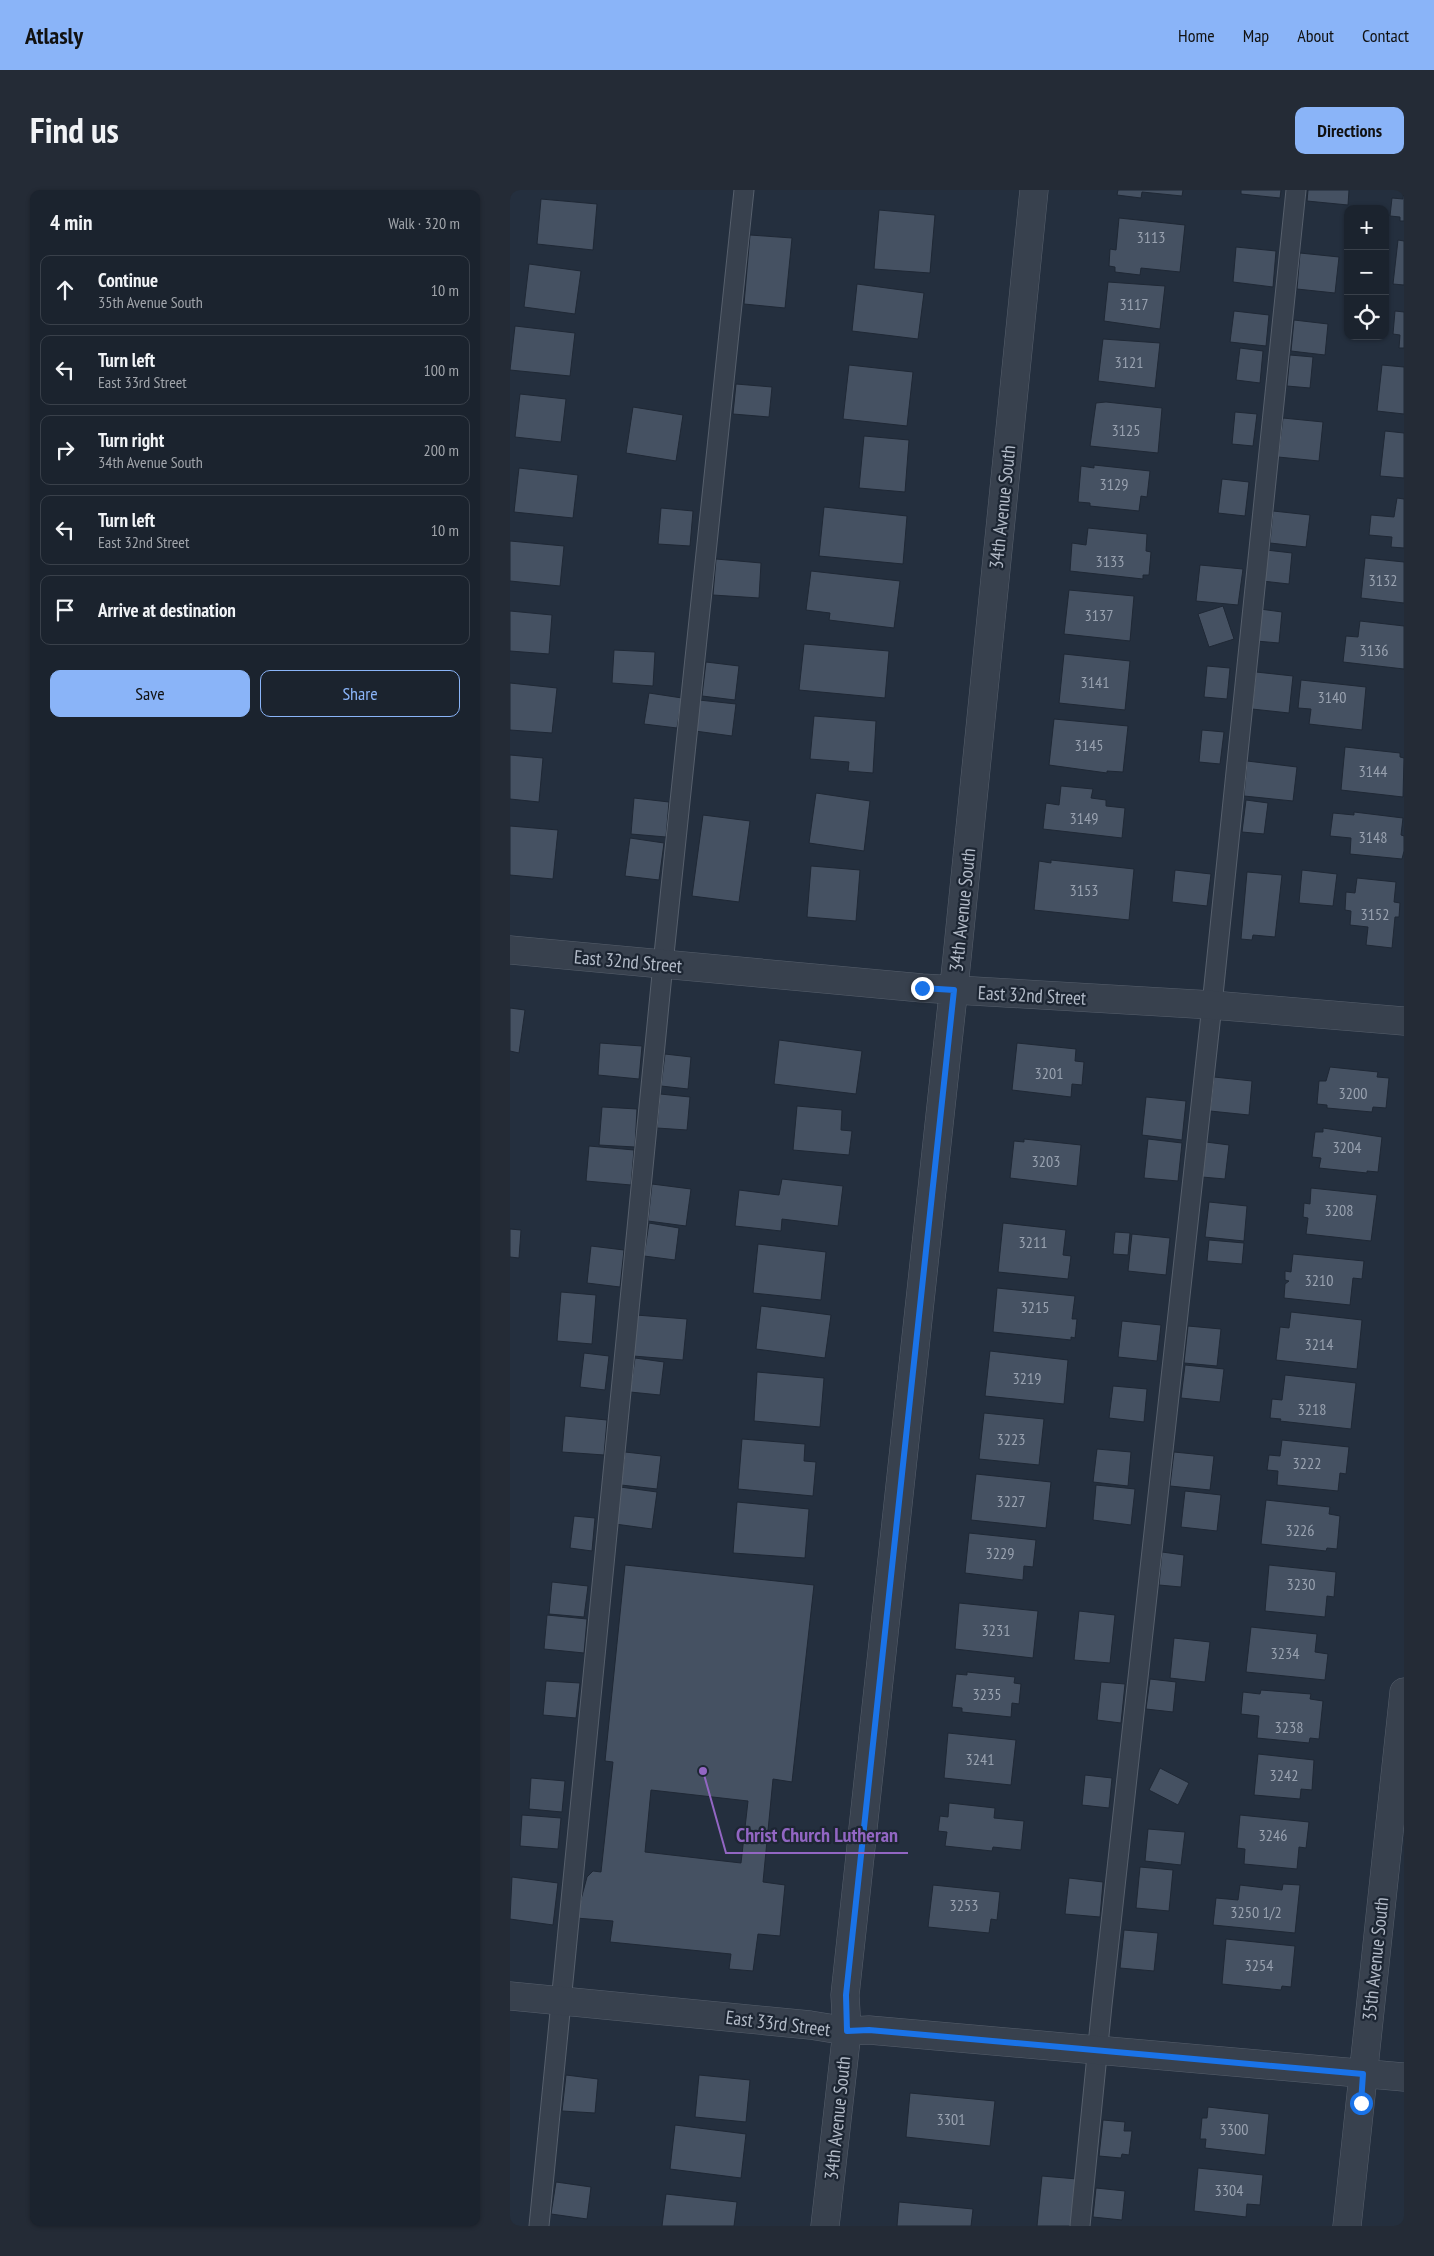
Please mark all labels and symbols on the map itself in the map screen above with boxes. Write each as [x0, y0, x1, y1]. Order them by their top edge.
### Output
house number: 3113 [1137, 227, 1165, 247]
house number: 3117 [1120, 294, 1148, 314]
house number: 3121 [1115, 352, 1143, 372]
house number: 3125 [1112, 420, 1140, 440]
street label: 34th Avenue South [984, 444, 1020, 570]
house number: 3129 [1100, 474, 1128, 494]
house number: 3133 [1096, 551, 1124, 571]
house number: 3132 [1369, 570, 1397, 590]
house number: 3137 [1085, 605, 1113, 625]
house number: 3136 [1360, 640, 1388, 660]
house number: 3141 [1081, 672, 1109, 692]
house number: 3140 [1318, 687, 1346, 707]
house number: 3145 [1075, 735, 1103, 755]
house number: 3144 [1359, 761, 1387, 781]
house number: 3149 [1070, 808, 1098, 828]
house number: 3148 [1359, 827, 1387, 847]
street label: 34th Avenue South [944, 847, 980, 973]
house number: 3153 [1070, 880, 1098, 900]
house number: 3152 [1361, 904, 1389, 924]
street label: East 32nd Street [573, 944, 684, 978]
route end [911, 977, 934, 1000]
street label: East 32nd Street [977, 980, 1088, 1010]
house number: 3201 [1035, 1063, 1063, 1083]
house number: 3200 [1339, 1083, 1367, 1103]
house number: 3204 [1333, 1137, 1361, 1157]
house number: 3203 [1032, 1151, 1060, 1171]
house number: 3208 [1325, 1200, 1353, 1220]
house number: 3211 [1019, 1232, 1047, 1252]
house number: 3210 [1305, 1270, 1333, 1290]
house number: 3215 [1021, 1297, 1049, 1317]
house number: 3214 [1305, 1334, 1333, 1354]
house number: 3219 [1013, 1368, 1041, 1388]
house number: 3218 [1298, 1399, 1326, 1419]
house number: 3223 [997, 1429, 1025, 1449]
house number: 3222 [1293, 1453, 1321, 1473]
house number: 3227 [997, 1491, 1025, 1511]
house number: 3226 [1286, 1520, 1314, 1540]
house number: 3229 [986, 1543, 1014, 1563]
house number: 3230 [1287, 1574, 1315, 1594]
house number: 3231 [982, 1620, 1010, 1640]
house number: 3234 [1271, 1643, 1299, 1663]
house number: 3235 [973, 1684, 1001, 1704]
house number: 3238 [1275, 1717, 1303, 1737]
house number: 3241 [966, 1749, 994, 1769]
house number: 3242 [1270, 1765, 1298, 1785]
callout: Christ Church Lutheran [726, 1818, 908, 1853]
text: Christ Church Lutheran [736, 1822, 898, 1848]
house number: 3246 [1259, 1825, 1287, 1845]
house number: 3253 [950, 1895, 978, 1915]
street label: 35th Avenue South [1357, 1896, 1393, 2022]
house number: 3250 1/2 [1230, 1902, 1282, 1922]
house number: 3254 [1245, 1955, 1273, 1975]
street label: East 33rd Street [724, 2005, 832, 2041]
street label: 34th Avenue South [819, 2055, 855, 2181]
route start [1350, 2092, 1373, 2115]
house number: 3301 [937, 2109, 965, 2129]
house number: 3300 [1220, 2119, 1248, 2139]
house number: 3304 [1215, 2180, 1243, 2200]

